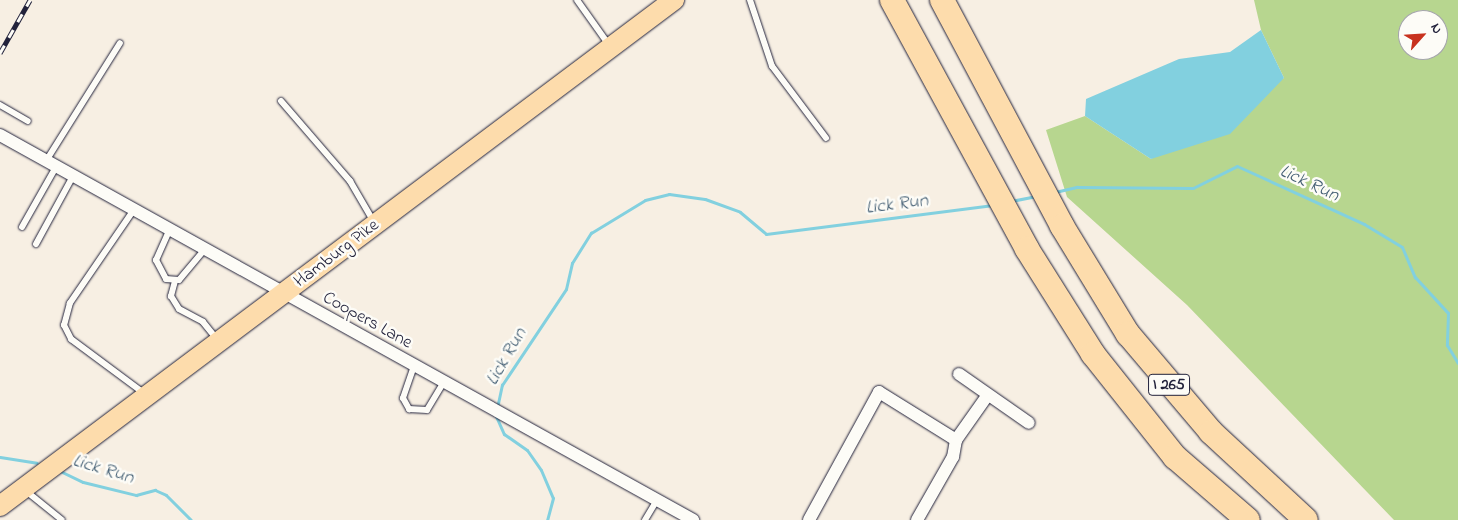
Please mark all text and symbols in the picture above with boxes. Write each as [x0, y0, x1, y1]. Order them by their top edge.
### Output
north arrow [1398, 10, 1448, 60]
text: N [1425, 20, 1448, 37]
water label: Lick Run [1276, 160, 1342, 208]
water label: Lick Run [865, 190, 929, 220]
street label: Hamburg Pike [290, 215, 384, 293]
street label: Coopers Lane [318, 288, 416, 354]
water label: Lick Run [481, 324, 533, 390]
road number: I 265 [1148, 372, 1190, 398]
water label: Lick Run [70, 450, 136, 490]

